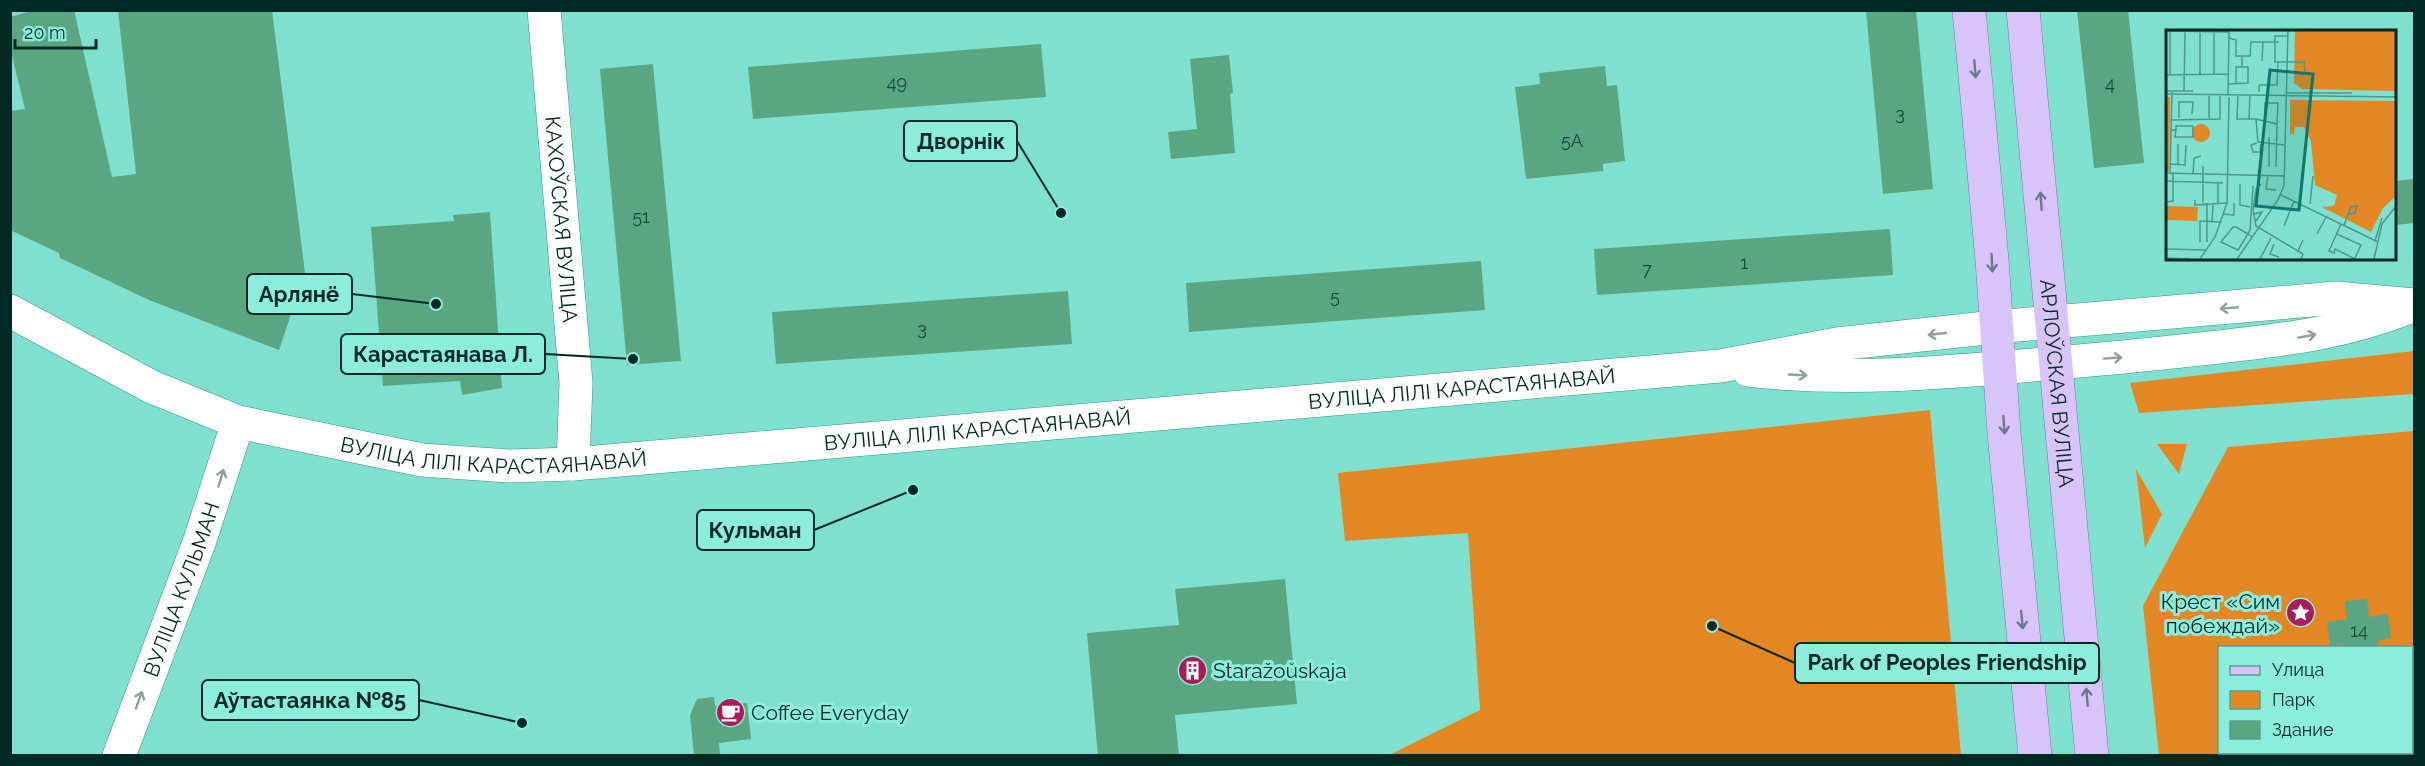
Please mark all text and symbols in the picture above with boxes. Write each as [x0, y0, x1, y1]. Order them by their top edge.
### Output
scale bar [15, 12, 96, 50]
text: 20 m [24, 22, 66, 43]
inset map [2166, 30, 2395, 260]
one-way arrow [1970, 58, 1981, 78]
house number: 49 [887, 72, 907, 93]
house number: 4 [2105, 73, 2115, 94]
house number: 3 [1895, 103, 1905, 124]
street label: КАХОЎСКАЯ ВУЛІЦА [541, 115, 583, 324]
callout: Дворнік [904, 121, 1017, 161]
text: Дворнік [917, 128, 1006, 154]
house number: 5А [1561, 130, 1583, 151]
one-way arrow [2035, 192, 2046, 212]
house number: 51 [632, 206, 650, 227]
house number: 1 [1740, 252, 1748, 273]
one-way arrow [1987, 252, 1998, 272]
house number: 7 [1642, 259, 1652, 280]
callout: Арлянё [247, 274, 352, 314]
street label: АРЛОЎСКАЯ ВУЛІЦА [2035, 278, 2080, 489]
text: Арлянё [259, 281, 339, 307]
house number: 5 [1330, 286, 1340, 307]
one-way arrow [2219, 302, 2239, 313]
house number: 3 [917, 318, 927, 339]
one-way arrow [1928, 329, 1948, 340]
one-way arrow [2296, 330, 2316, 341]
callout: Карастаянава Л. [341, 334, 545, 374]
text: Карастаянава Л. [353, 341, 533, 367]
one-way arrow [2103, 353, 2122, 364]
street label: ВУЛІЦА ЛІЛІ КАРАСТАЯНАВАЙ [1307, 362, 1616, 414]
one-way arrow [1788, 370, 1808, 381]
street label: ВУЛІЦА ЛІЛІ КАРАСТАЯНАВАЙ [823, 404, 1132, 455]
one-way arrow [1998, 415, 2009, 435]
street label: ВУЛІЦА ЛІЛІ КАРАСТАЯНАВАЙ [338, 431, 648, 479]
one-way arrow [216, 469, 227, 488]
street label: ВУЛІЦА КУЛЬМАН [137, 499, 224, 680]
callout: Кульман [697, 510, 814, 550]
text: Кульман [708, 517, 802, 543]
place label: Крест «Сим побеждай» [2161, 589, 2280, 638]
place icon: Крест «Сим побеждай» [2285, 597, 2317, 629]
one-way arrow [2017, 609, 2028, 629]
house number: 14 [2350, 620, 2368, 641]
callout: Park of Peoples Friendship [1795, 643, 2099, 683]
legend [2218, 646, 2413, 754]
text: Park of Peoples Friendship [1807, 649, 2087, 675]
building icon: Staražoŭskaja [1176, 654, 1208, 686]
place label: Staražoŭskaja [1213, 658, 1347, 683]
text: Улица [2272, 659, 2324, 680]
callout: Аўтастаянка №85 [202, 680, 419, 720]
text: Аўтастаянка №85 [214, 687, 406, 713]
one-way arrow [2081, 688, 2092, 708]
text: Парк [2272, 689, 2315, 710]
one-way arrow [135, 692, 146, 710]
cafe icon: Coffee Everyday [714, 696, 746, 728]
place label: Coffee Everyday [751, 700, 909, 725]
text: Здание [2272, 719, 2334, 740]

